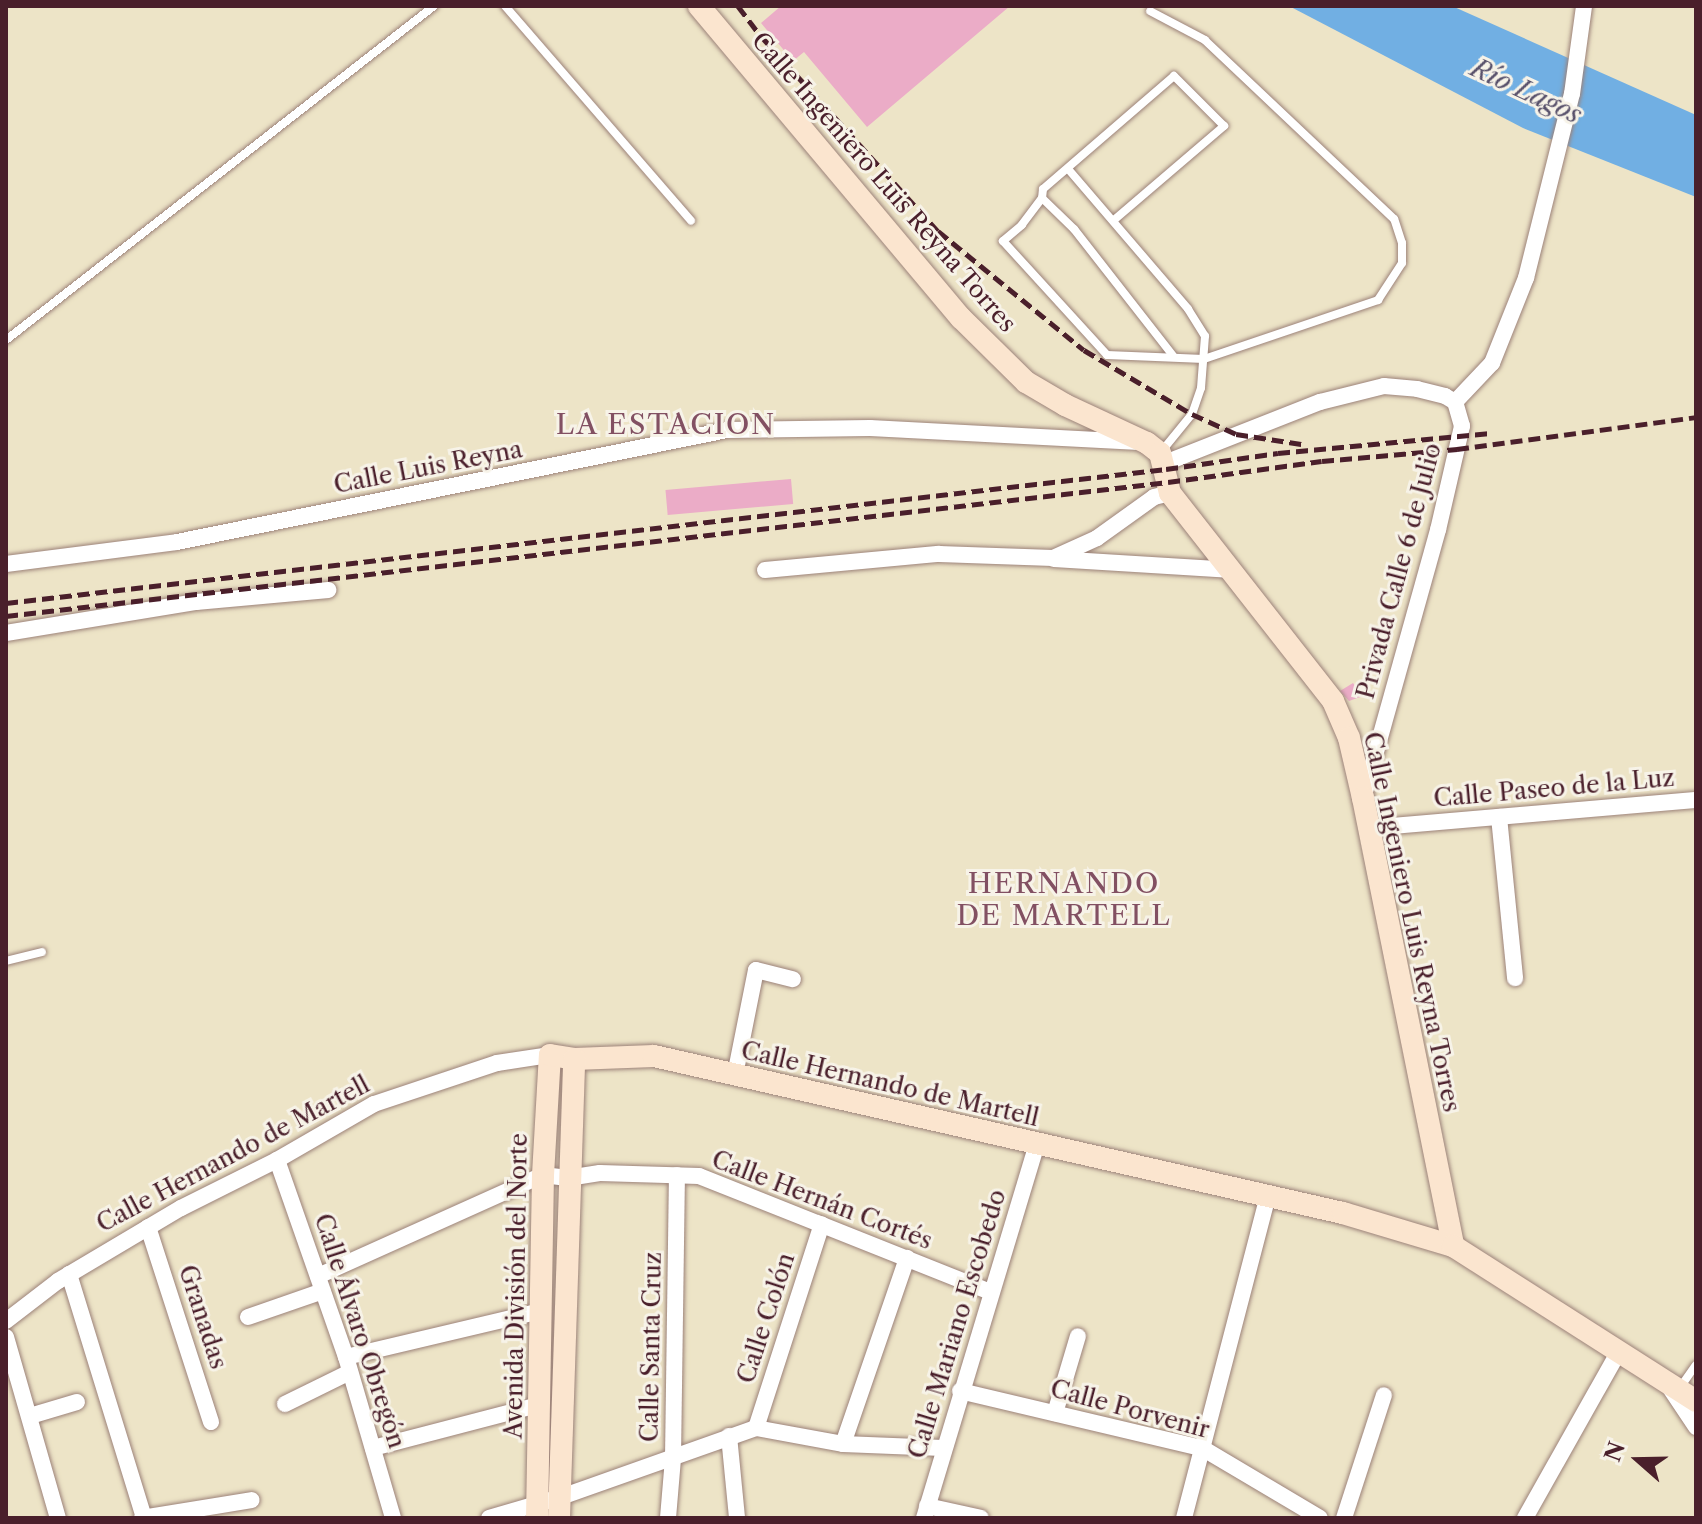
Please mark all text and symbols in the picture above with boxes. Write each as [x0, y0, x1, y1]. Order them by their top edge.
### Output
street label: Calle Ingeniero Luis Reyna Torres [746, 26, 1022, 338]
water label: Río Lagos [1466, 53, 1586, 131]
district label: LA ESTACION [555, 407, 777, 441]
street label: Calle Luis Reyna [331, 435, 525, 499]
street label: Privada Calle 6 de Julio [1351, 440, 1447, 702]
street label: Calle Ingeniero Luis Reyna Torres [1358, 729, 1466, 1115]
street label: Calle Paseo de la Luz [1432, 763, 1676, 813]
district label: HERNANDO DE MARTELL [956, 866, 1172, 932]
street label: Calle Hernando de Martell [738, 1036, 1042, 1132]
street label: Calle Hernando de Martell [92, 1070, 374, 1238]
street label: Avenida División del Norte [499, 1133, 533, 1439]
street label: Calle Hernán Cortés [708, 1145, 936, 1255]
street label: Calle Mariano Escobedo [902, 1186, 1012, 1462]
street label: Calle Álvaro Obregón [308, 1210, 412, 1452]
street label: Calle Colón [731, 1249, 801, 1387]
street label: Calle Santa Cruz [635, 1252, 667, 1442]
street label: Granadas [173, 1261, 233, 1373]
street label: Calle Porvenir [1047, 1374, 1213, 1444]
north arrow [1598, 1420, 1678, 1500]
text: N [1599, 1438, 1631, 1465]

